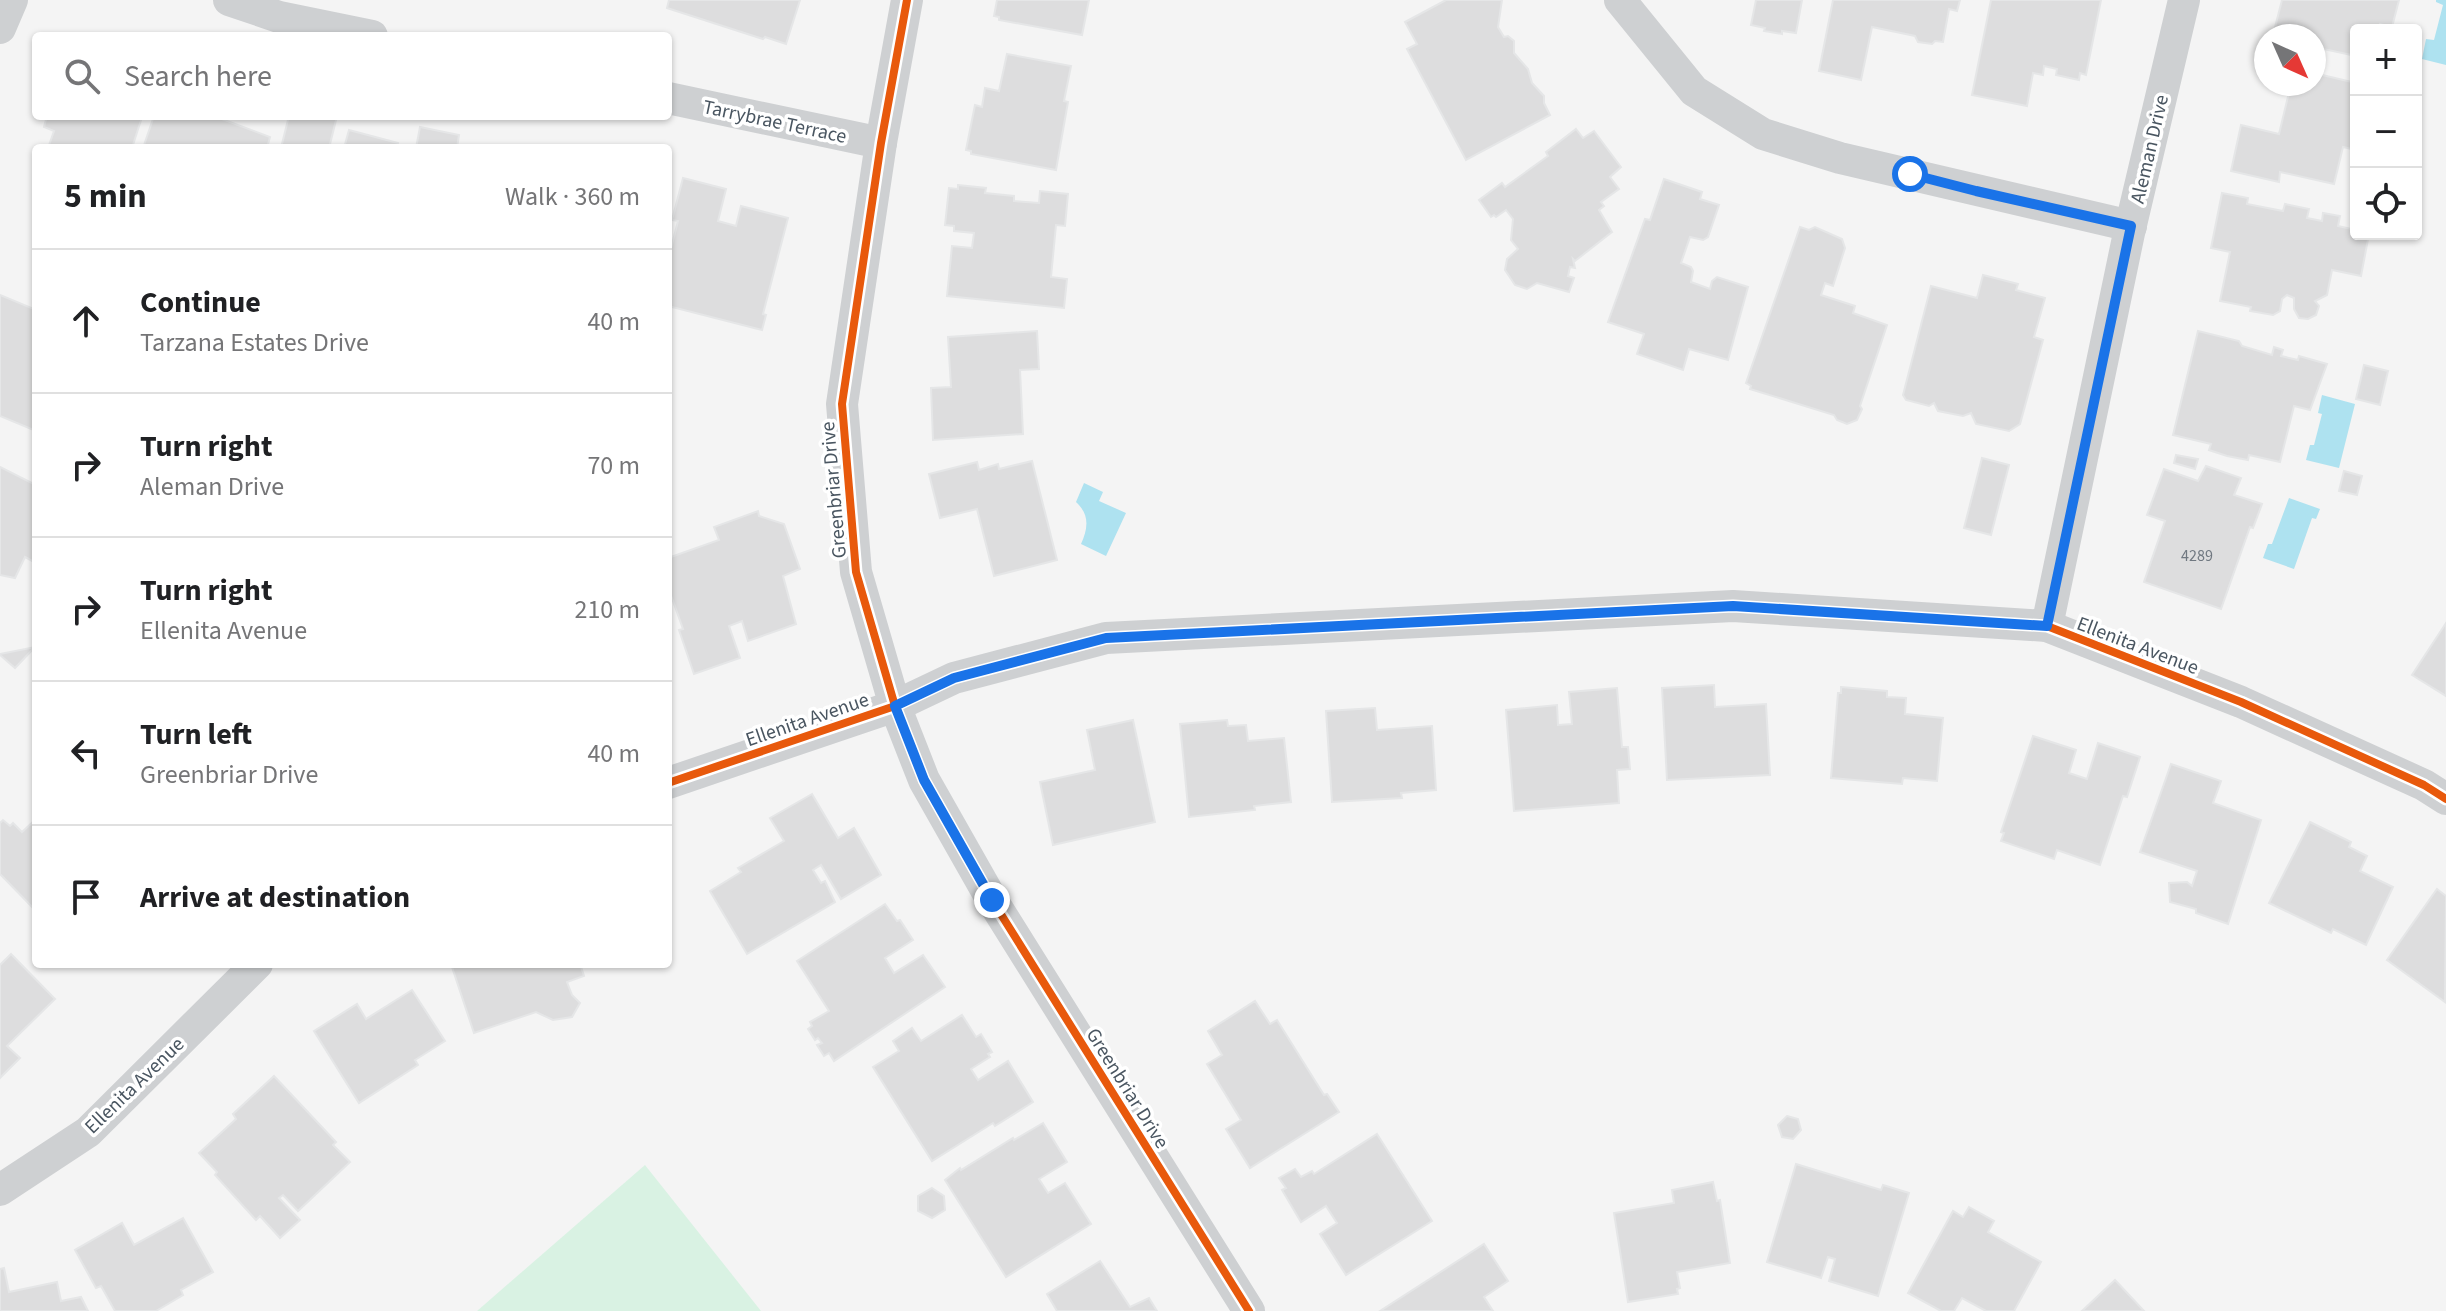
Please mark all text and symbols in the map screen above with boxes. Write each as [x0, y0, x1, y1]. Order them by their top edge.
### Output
north arrow [2254, 24, 2326, 96]
map controls [2350, 24, 2422, 240]
button: + [2350, 24, 2422, 96]
search box [32, 32, 672, 120]
icon: search [60, 54, 104, 98]
text: Search here [124, 55, 272, 98]
street label: Aleman Drive [2124, 92, 2176, 206]
street label: Tarrybrae Terrace [700, 93, 849, 151]
button: − [2350, 96, 2422, 168]
route start [1892, 156, 1928, 192]
button: locate [2350, 168, 2422, 240]
text: 5 min [64, 172, 147, 221]
text: Walk · 360 m [505, 178, 640, 215]
text: Continue [140, 281, 261, 324]
icon: ahead [64, 299, 108, 343]
text: 40 m [587, 303, 640, 340]
text: Tarzana Estates Drive [140, 324, 369, 361]
street label: Greenbriar Drive [814, 420, 854, 559]
text: Turn right [140, 425, 272, 468]
icon: right [64, 443, 108, 487]
text: 70 m [587, 447, 640, 484]
text: Aleman Drive [140, 468, 284, 505]
house number: 4289 [2181, 545, 2213, 567]
text: Turn right [140, 569, 272, 612]
icon: right [64, 587, 108, 631]
text: 210 m [574, 591, 640, 628]
street label: Ellenita Avenue [2073, 610, 2203, 682]
text: Ellenita Avenue [140, 612, 307, 649]
street label: Ellenita Avenue [742, 686, 873, 754]
text: Turn left [140, 713, 252, 756]
icon: left [64, 731, 108, 775]
text: 40 m [587, 735, 640, 772]
text: Greenbriar Drive [140, 756, 318, 793]
icon: arrive [64, 875, 108, 919]
text: Arrive at destination [140, 876, 410, 919]
route end [974, 882, 1010, 918]
street label: Greenbriar Drive [1079, 1023, 1175, 1154]
street label: Ellenita Avenue [79, 1031, 191, 1140]

